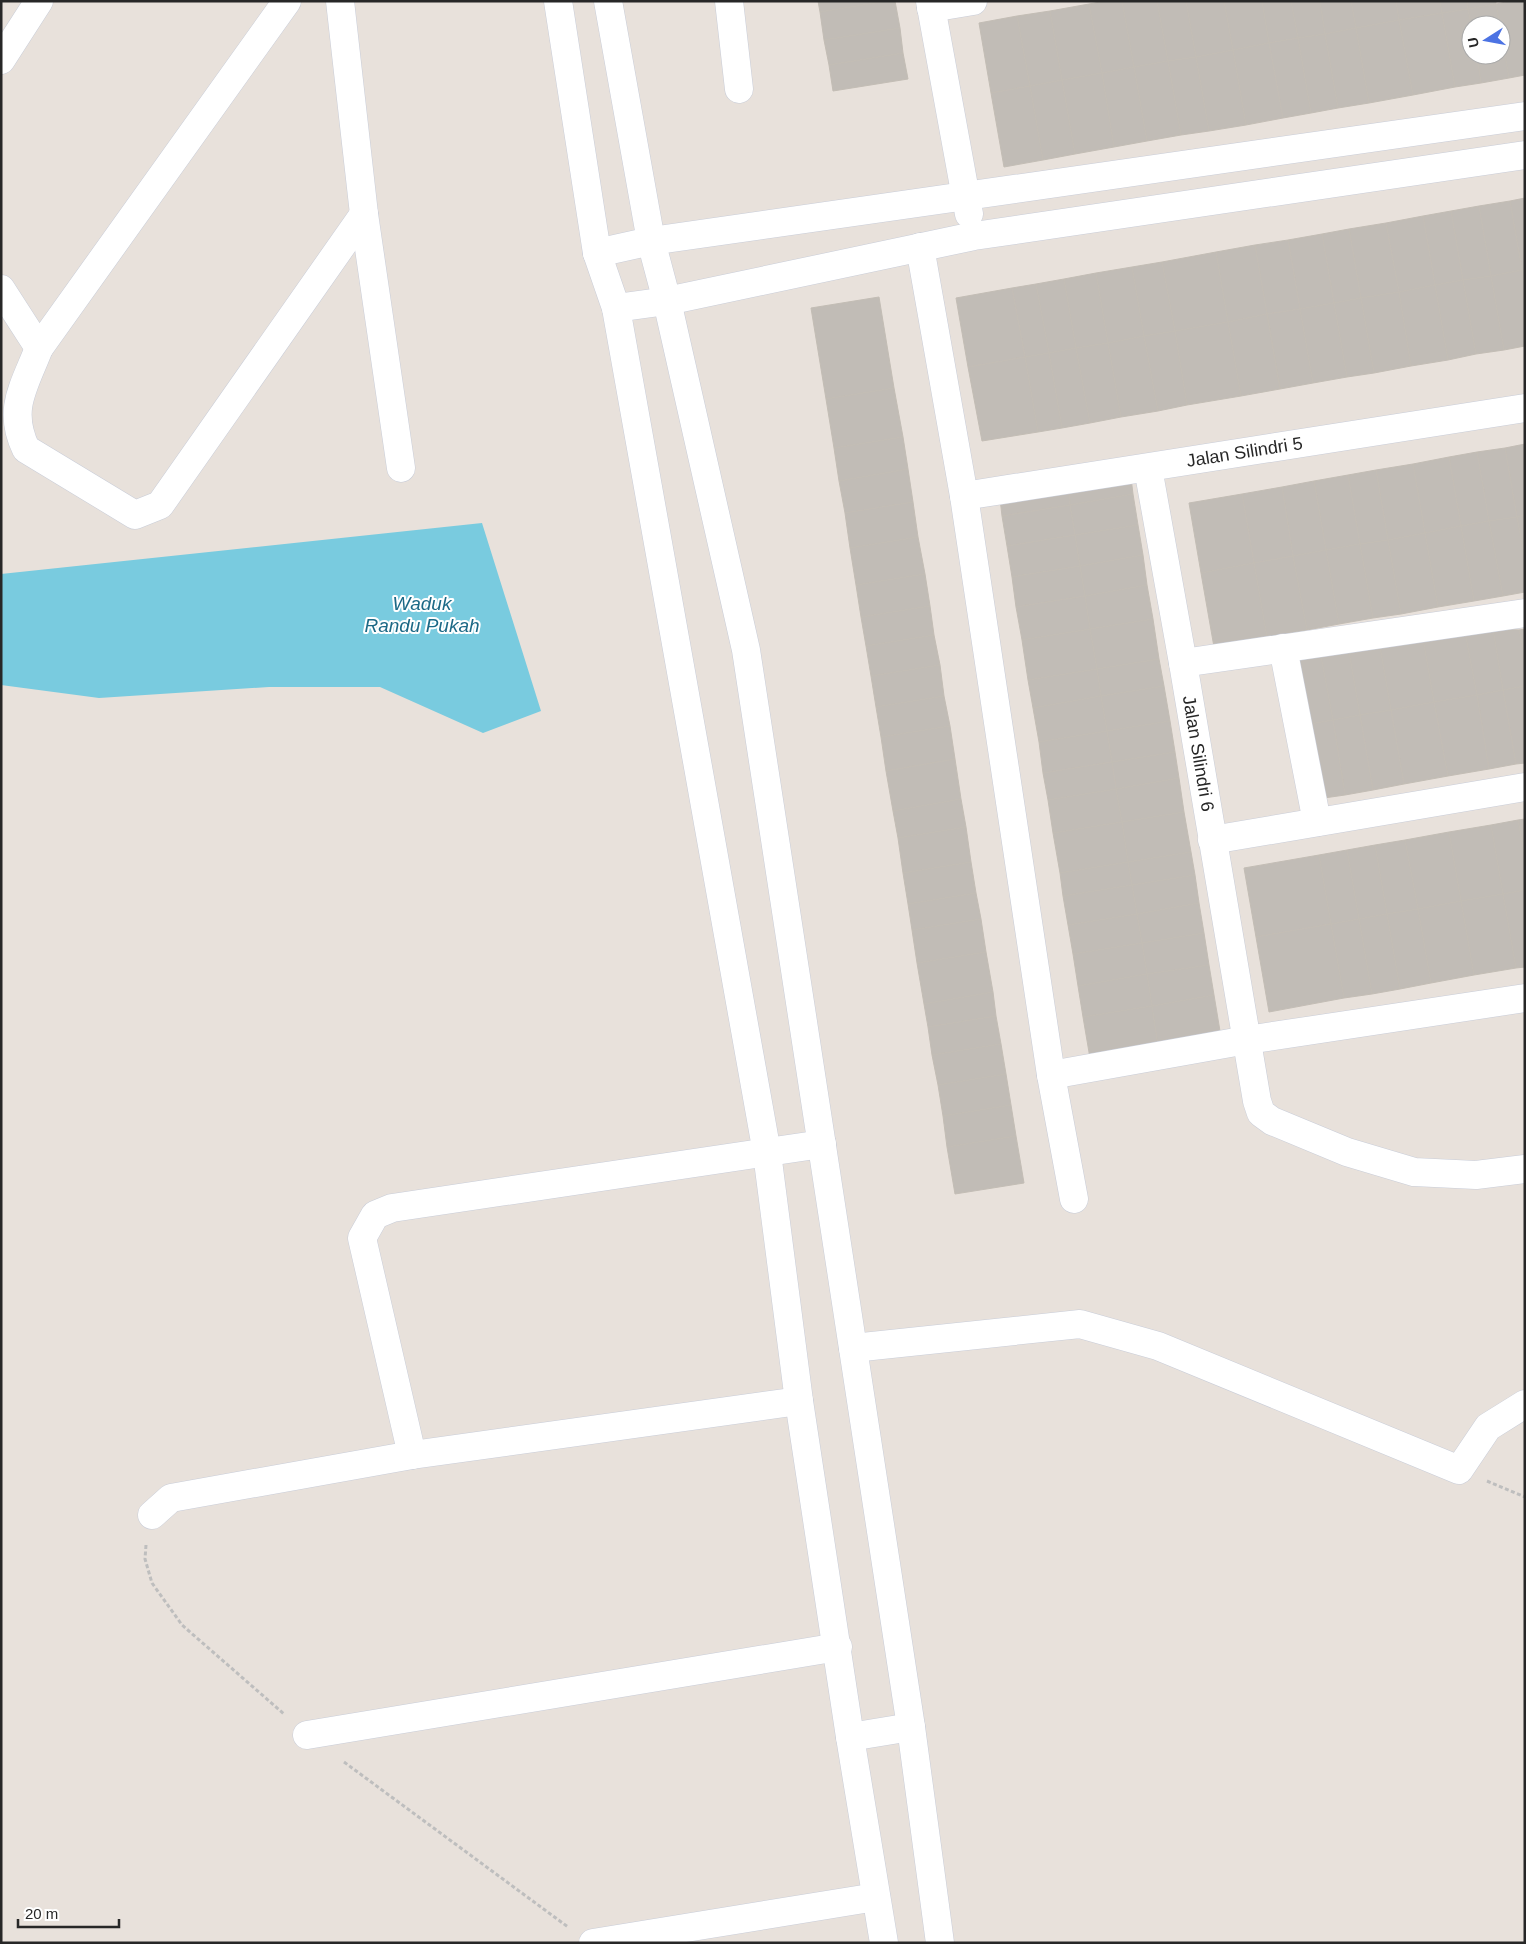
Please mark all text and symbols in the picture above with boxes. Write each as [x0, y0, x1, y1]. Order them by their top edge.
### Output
north arrow [1461, 15, 1511, 65]
text: U [1464, 36, 1482, 49]
street label: Jalan Silindri 5 [1185, 433, 1304, 471]
water label: Waduk Randu Pukah [364, 593, 480, 636]
street label: Jalan Silindri 6 [1179, 694, 1218, 813]
scale bar [18, 1896, 119, 1928]
text: 20 m [25, 1905, 58, 1922]

